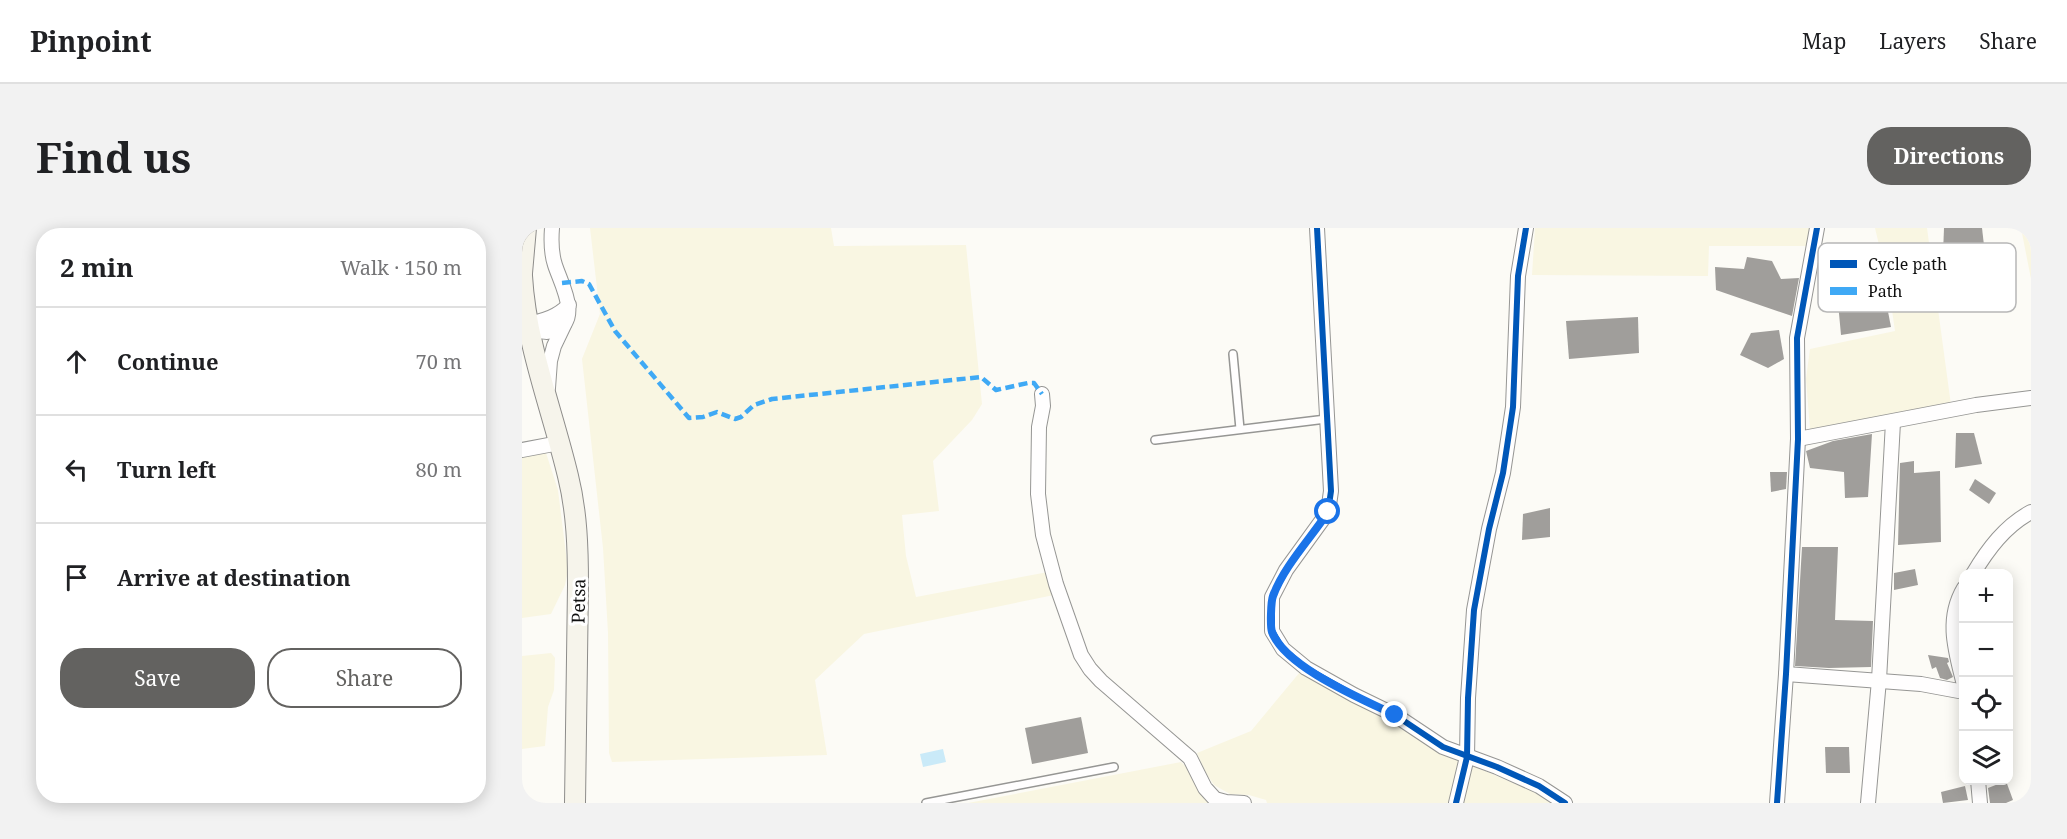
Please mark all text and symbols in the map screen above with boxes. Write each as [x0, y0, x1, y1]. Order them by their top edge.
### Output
text: Pinpoint [30, 22, 152, 60]
text: Map [1802, 27, 1846, 55]
text: Layers [1879, 27, 1946, 55]
text: Share [1979, 27, 2037, 55]
button: Directions [1867, 127, 2031, 185]
text: Find us [36, 128, 191, 185]
legend [1818, 243, 2016, 312]
text: 2 min [60, 249, 134, 285]
text: Cycle path [1868, 253, 1947, 275]
text: Walk · 150 m [340, 254, 462, 281]
text: Path [1868, 280, 1902, 302]
icon: ahead [60, 345, 93, 378]
text: Continue [117, 346, 219, 376]
text: 70 m [416, 348, 462, 375]
icon: left [60, 453, 93, 486]
text: Turn left [117, 454, 216, 484]
text: 80 m [416, 456, 462, 483]
route start [1314, 498, 1340, 524]
icon: arrive [60, 561, 93, 594]
text: Arrive at destination [117, 562, 351, 592]
map controls [1959, 569, 2013, 785]
button: + [1959, 569, 2013, 623]
street label: Petsa [566, 578, 590, 624]
button: − [1959, 623, 2013, 677]
button: Save [60, 648, 255, 708]
button: Share [267, 648, 462, 708]
button: locate [1959, 677, 2013, 731]
route end [1381, 701, 1407, 727]
button: layers [1959, 731, 2013, 785]

